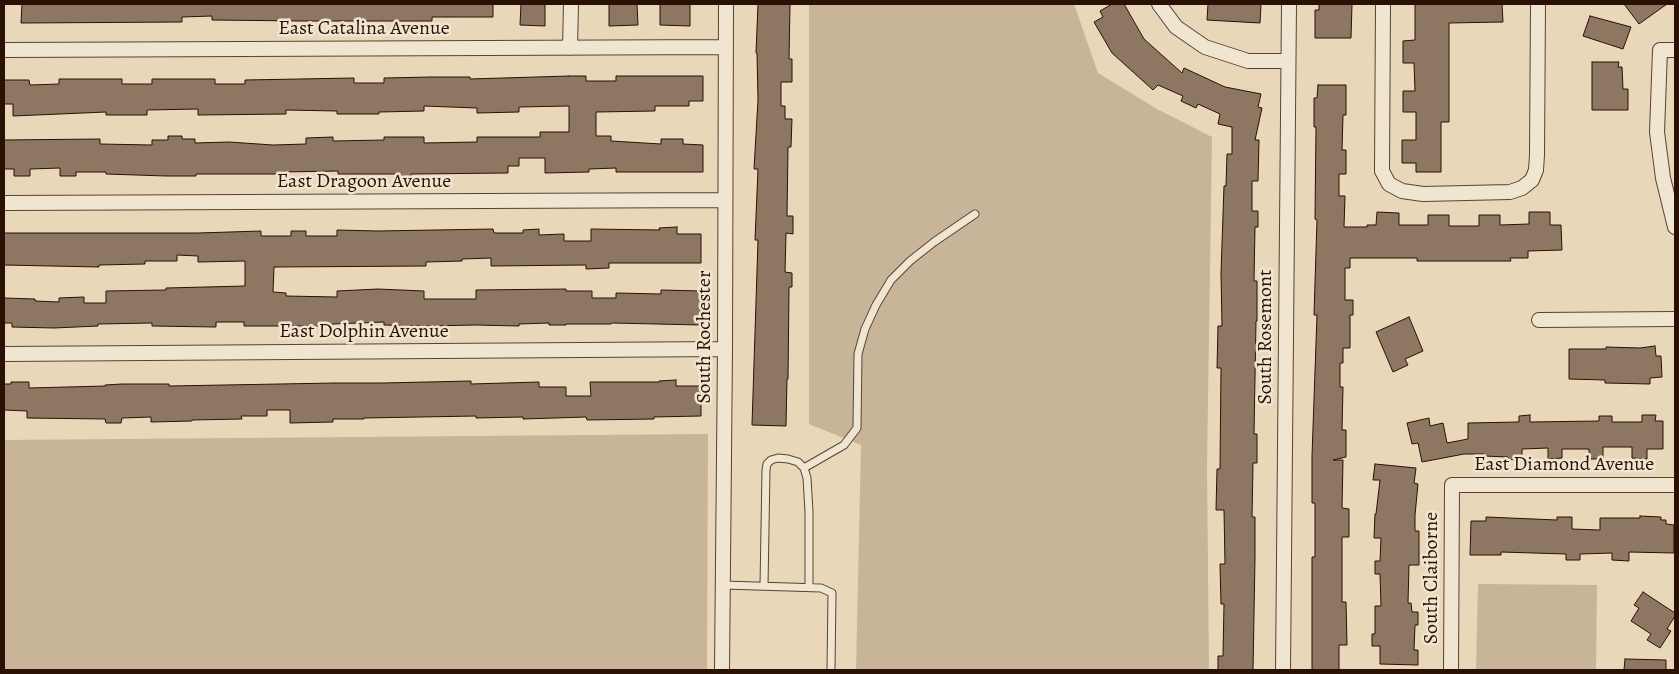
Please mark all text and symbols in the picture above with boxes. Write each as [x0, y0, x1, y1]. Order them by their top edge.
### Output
street label: East Catalina Avenue [278, 17, 450, 41]
street label: East Dragoon Avenue [277, 170, 451, 194]
street label: South Rochester [693, 270, 717, 404]
street label: South Rosemont [1254, 270, 1278, 404]
street label: East Dolphin Avenue [279, 320, 449, 344]
street label: East Diamond Avenue [1474, 453, 1654, 477]
street label: South Claiborne [1420, 512, 1444, 644]

